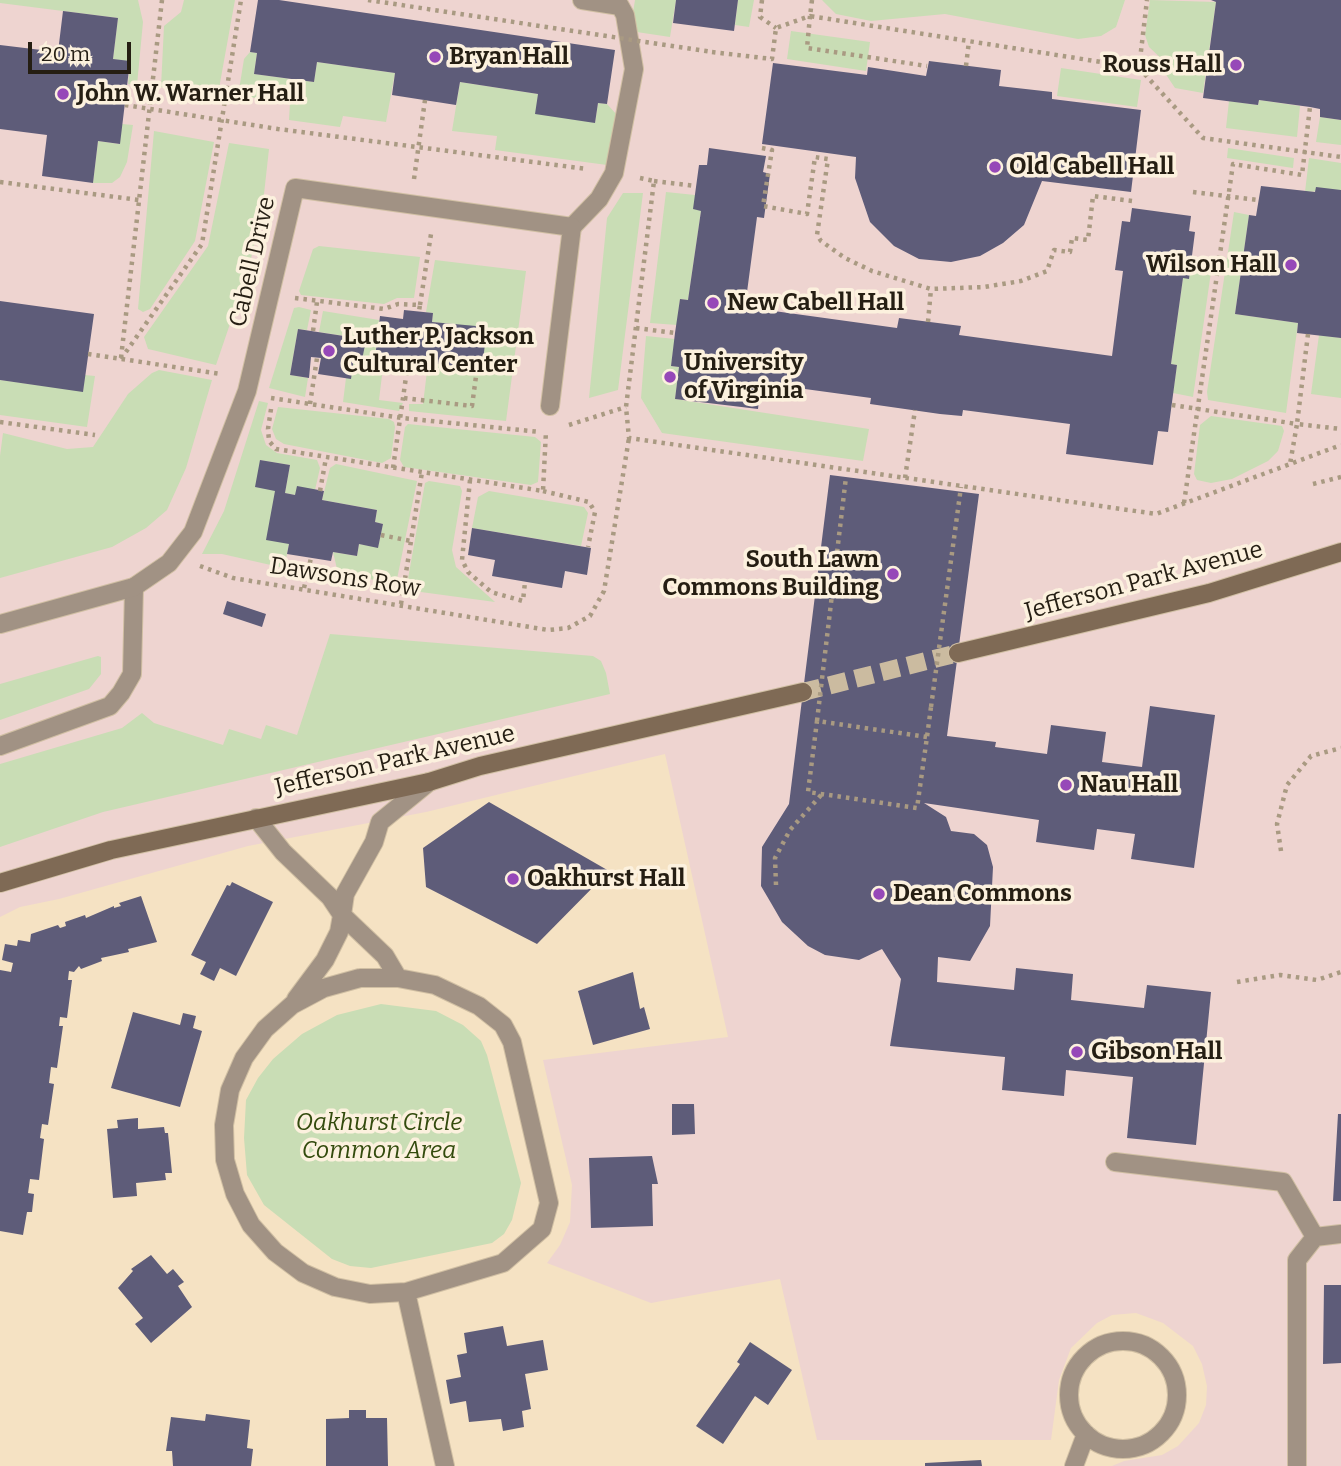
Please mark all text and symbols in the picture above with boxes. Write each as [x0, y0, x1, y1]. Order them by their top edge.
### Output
scale bar [32, 28, 135, 72]
text: 20 m [41, 41, 90, 67]
place label: Bryan Hall [449, 43, 569, 71]
marker: Bryan Hall [427, 49, 443, 65]
place label: Rouss Hall [1103, 51, 1222, 79]
marker: Rouss Hall [1228, 57, 1244, 73]
place label: John W. Warner Hall [77, 80, 304, 108]
marker: John W. Warner Hall [55, 86, 71, 102]
place label: Old Cabell Hall [1009, 153, 1174, 181]
marker: Old Cabell Hall [987, 159, 1003, 175]
street label: Cabell Drive [224, 194, 282, 330]
place label: Wilson Hall [1146, 251, 1277, 279]
marker: Wilson Hall [1283, 257, 1299, 273]
place label: New Cabell Hall [727, 289, 904, 317]
marker: New Cabell Hall [705, 295, 721, 311]
place label: Luther P. Jackson Cultural Center [343, 323, 534, 379]
marker: Luther P. Jackson Cultural Center [321, 343, 337, 359]
place label: University of Virginia [684, 349, 804, 405]
marker: University of Virginia [662, 369, 678, 385]
street label: Jefferson Park Avenue [1022, 535, 1266, 627]
place label: South Lawn Commons Building [662, 546, 879, 602]
street label: Dawsons Row [267, 552, 423, 604]
marker: South Lawn Commons Building [885, 566, 901, 582]
street label: Jefferson Park Avenue [272, 719, 518, 803]
place label: Nau Hall [1080, 771, 1178, 799]
marker: Nau Hall [1058, 777, 1074, 793]
place label: Oakhurst Hall [527, 865, 686, 893]
marker: Oakhurst Hall [505, 871, 521, 887]
place label: Dean Commons [893, 880, 1072, 908]
marker: Dean Commons [871, 886, 887, 902]
place label: Gibson Hall [1091, 1038, 1222, 1066]
marker: Gibson Hall [1069, 1044, 1085, 1060]
park label: Oakhurst Circle Common Area [296, 1109, 462, 1165]

